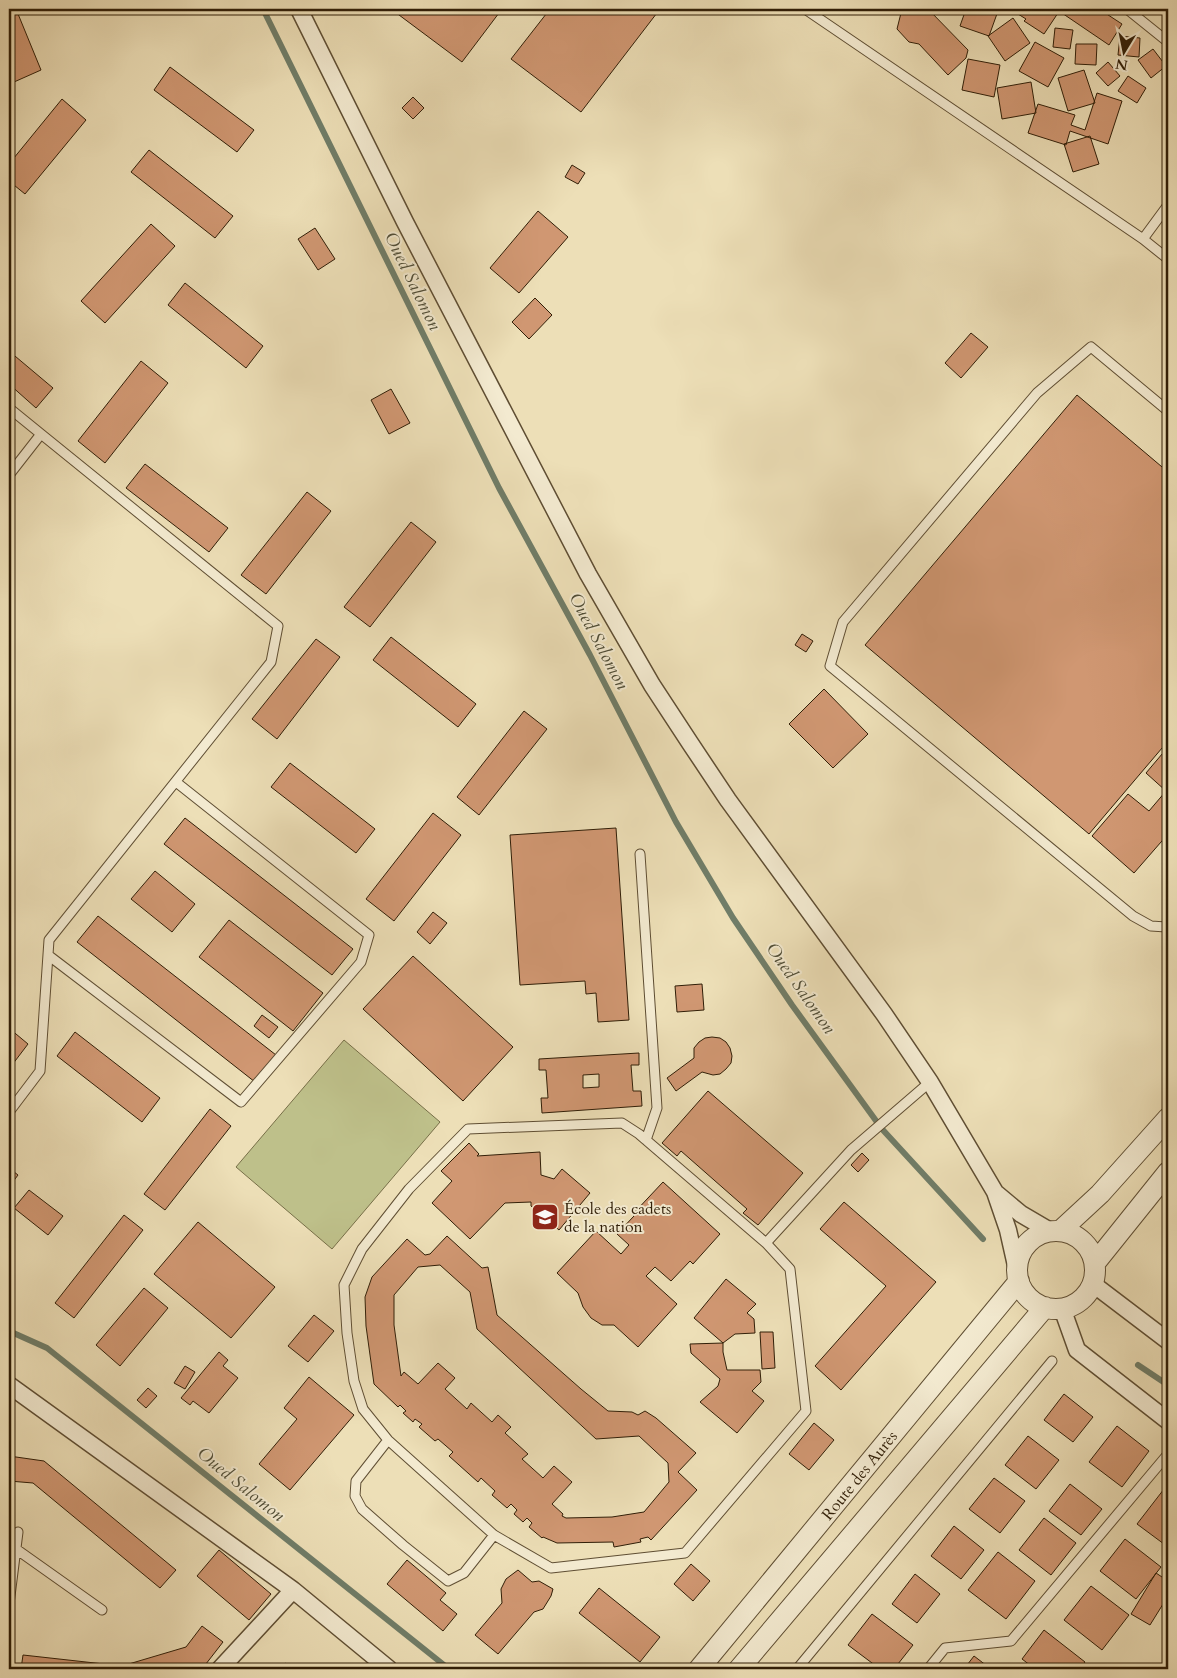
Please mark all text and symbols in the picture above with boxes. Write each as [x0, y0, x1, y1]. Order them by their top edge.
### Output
north arrow [1100, 28, 1150, 78]
text: N [1114, 54, 1129, 75]
water label: Oued Salomon [378, 228, 447, 335]
water label: Oued Salomon [563, 588, 635, 694]
water label: Oued Salomon [760, 938, 841, 1039]
place label: École des cadets de la nation [564, 1198, 671, 1238]
school or university icon: École des cadets de la nation [530, 1202, 560, 1232]
street label: Route des Aurès [817, 1426, 903, 1525]
water label: Oued Salomon [192, 1441, 290, 1528]

